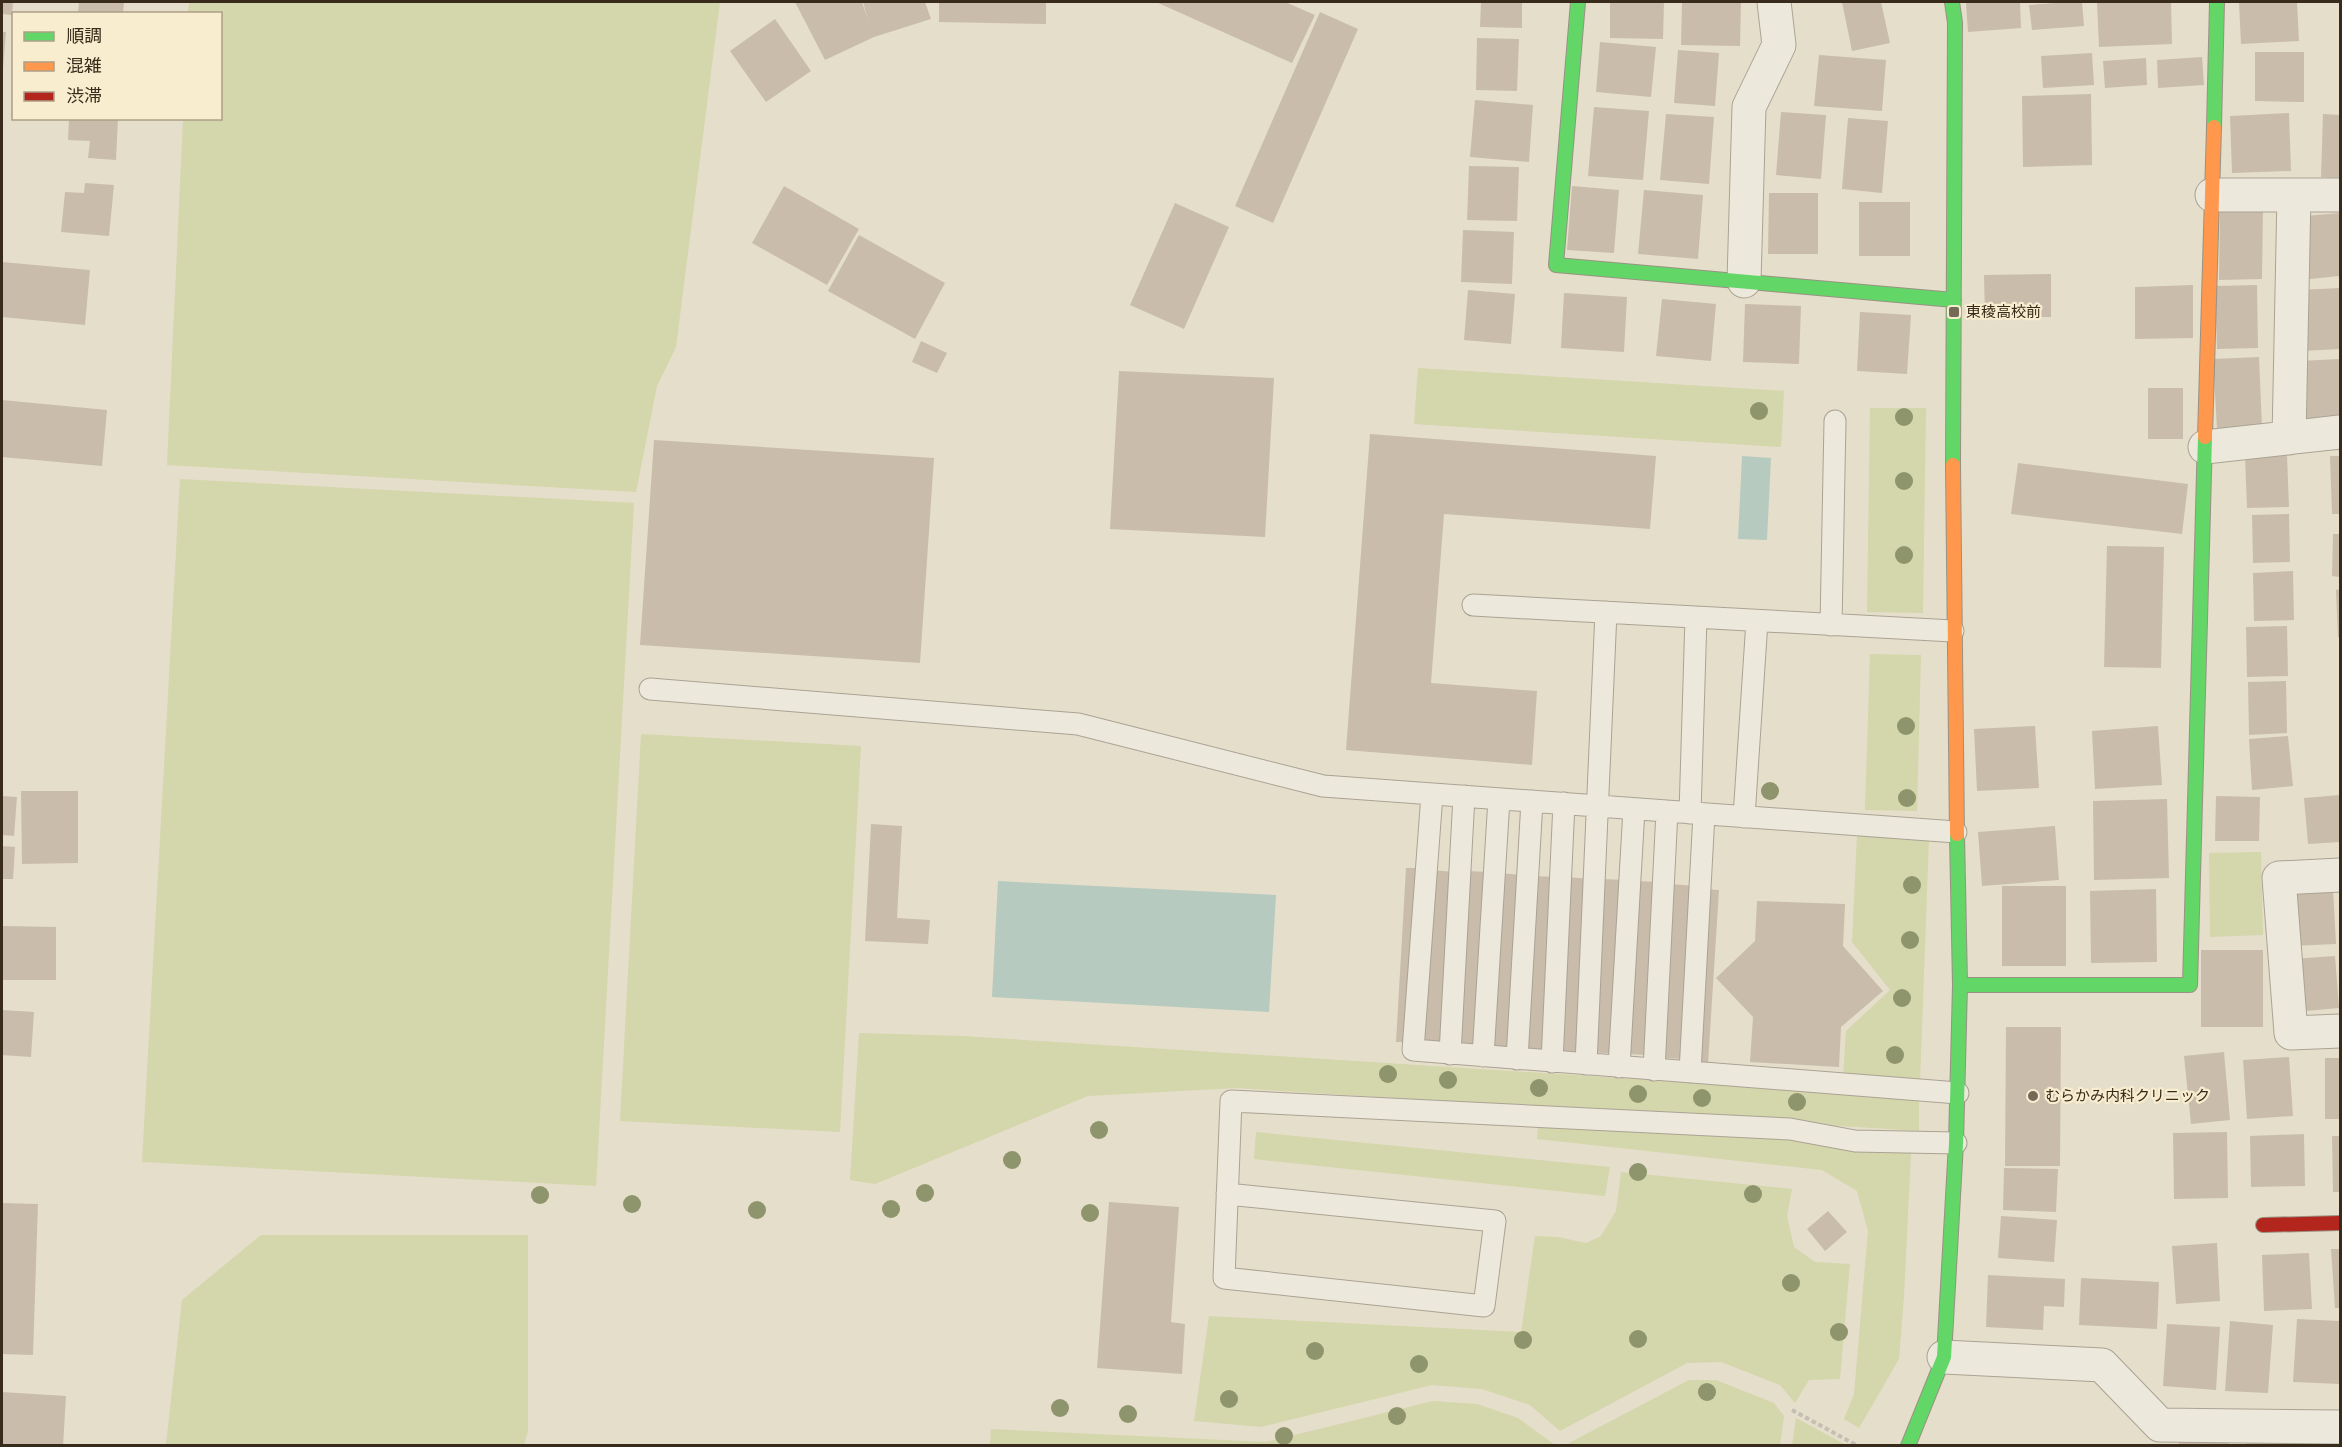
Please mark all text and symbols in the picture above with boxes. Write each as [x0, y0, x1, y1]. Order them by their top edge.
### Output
legend [12, 12, 222, 120]
text: 順調 [66, 26, 102, 46]
text: 混雑 [66, 56, 102, 76]
text: 渋滞 [66, 86, 102, 106]
place label: 東稜高校前 [1966, 304, 2041, 320]
marker: 東稜高校前 [1947, 305, 1961, 319]
place label: むらかみ内科クリニック [2045, 1088, 2210, 1104]
marker: むらかみ内科クリニック [2026, 1089, 2040, 1103]

